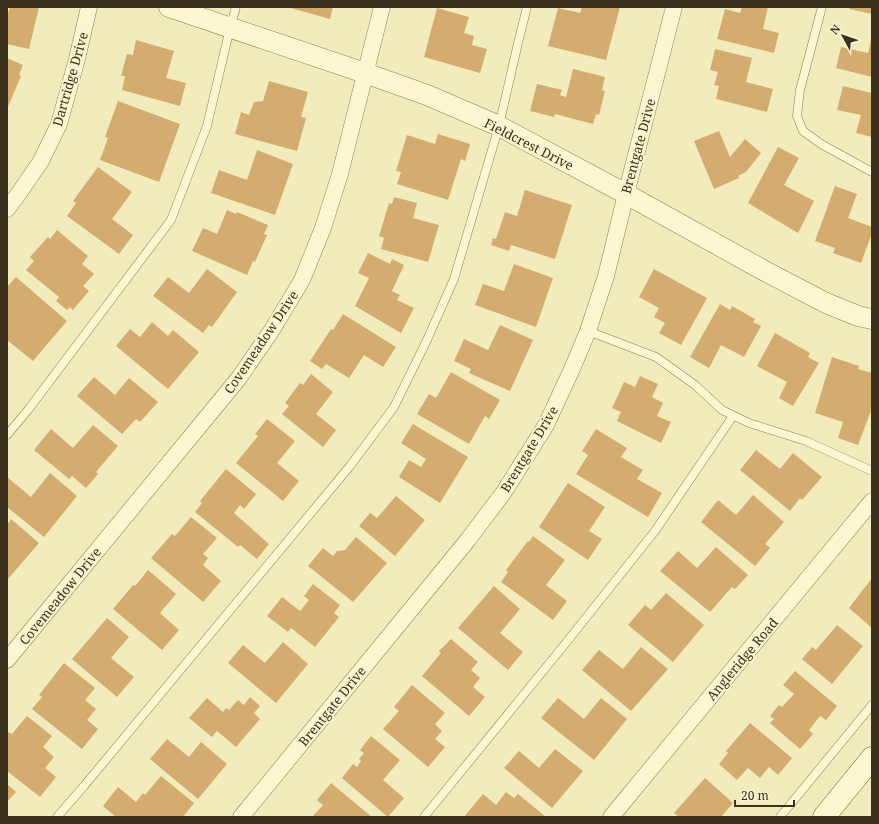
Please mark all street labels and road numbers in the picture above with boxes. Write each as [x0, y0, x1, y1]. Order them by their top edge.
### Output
street label: Dartridge Drive [48, 30, 92, 128]
street label: Brentgate Drive [617, 96, 659, 196]
street label: Fieldcrest Drive [481, 114, 577, 174]
street label: Covemeadow Drive [220, 287, 302, 397]
street label: Brentgate Drive [496, 402, 562, 496]
street label: Covemeadow Drive [15, 543, 105, 649]
street label: Angleridge Road [702, 614, 782, 704]
street label: Brentgate Drive [294, 662, 370, 750]

